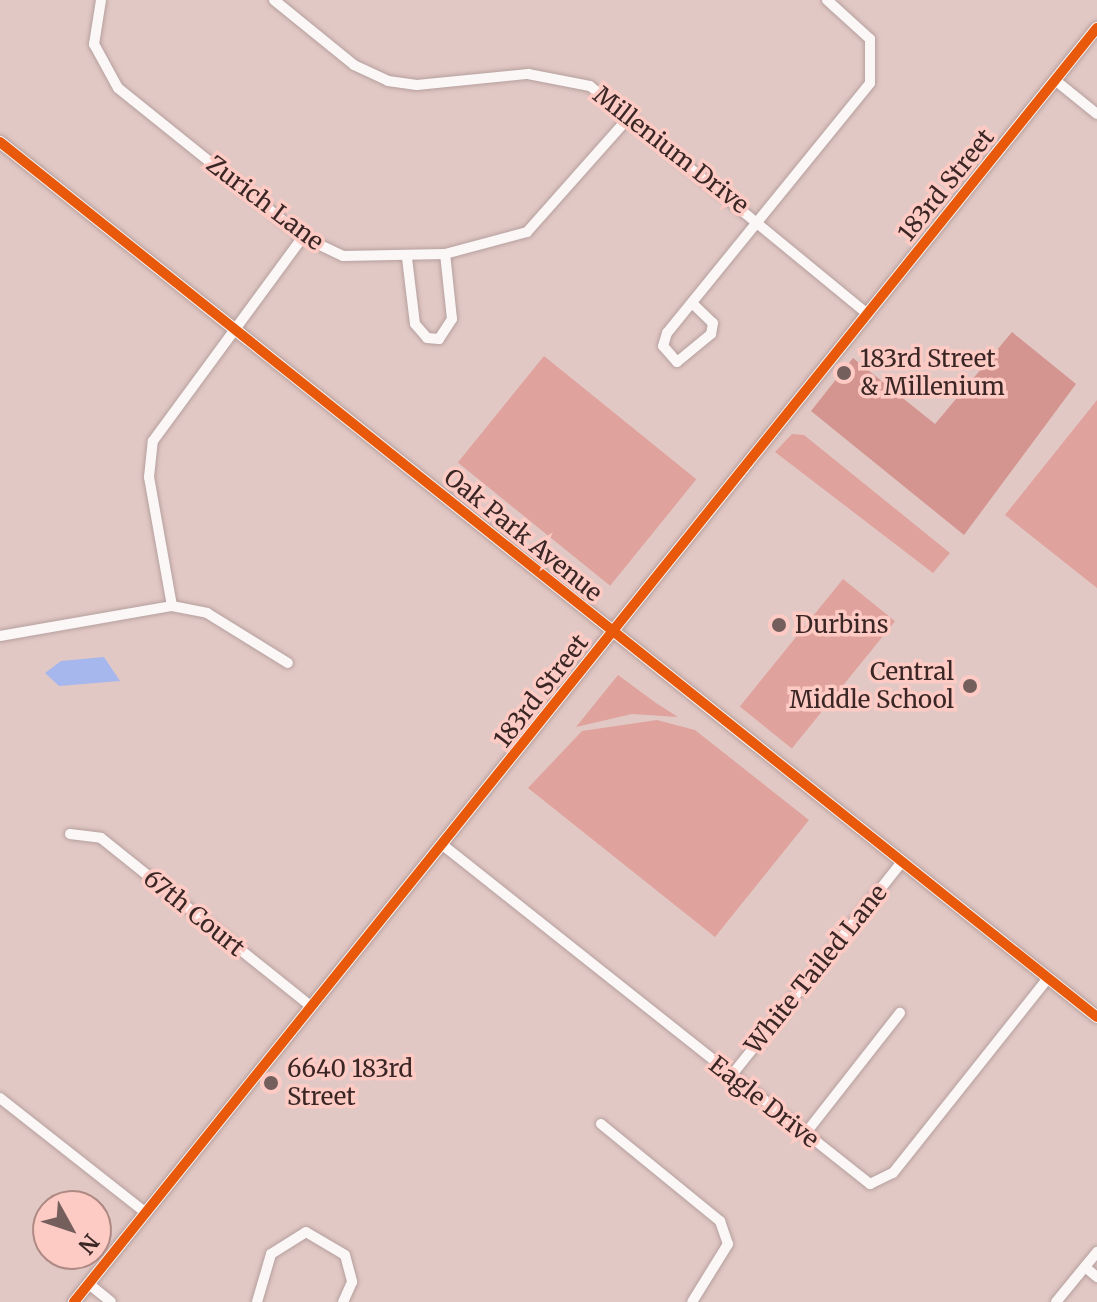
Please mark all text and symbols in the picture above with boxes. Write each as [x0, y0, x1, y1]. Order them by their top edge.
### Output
street label: Millenium Drive [588, 80, 754, 220]
street label: 183rd Street [892, 123, 1000, 247]
street label: Zurich Lane [201, 150, 329, 256]
place label: 183rd Street & Millenium [860, 345, 1005, 401]
marker: 183rd Street & Millenium [835, 364, 853, 382]
street label: Oak Park Avenue [438, 463, 608, 607]
place label: Durbins [795, 611, 888, 639]
marker: Durbins [770, 616, 788, 634]
street label: 183rd Street [488, 629, 594, 753]
place label: Central Middle School [790, 658, 954, 714]
marker: Central Middle School [961, 677, 979, 695]
street label: 67th Court [138, 864, 250, 962]
street label: White Tailed Lane [739, 879, 893, 1059]
street label: Eagle Drive [703, 1050, 825, 1154]
place label: 6640 183rd Street [287, 1055, 413, 1111]
marker: 6640 183rd Street [262, 1074, 280, 1092]
north arrow [32, 1190, 112, 1270]
text: N [73, 1228, 105, 1260]

